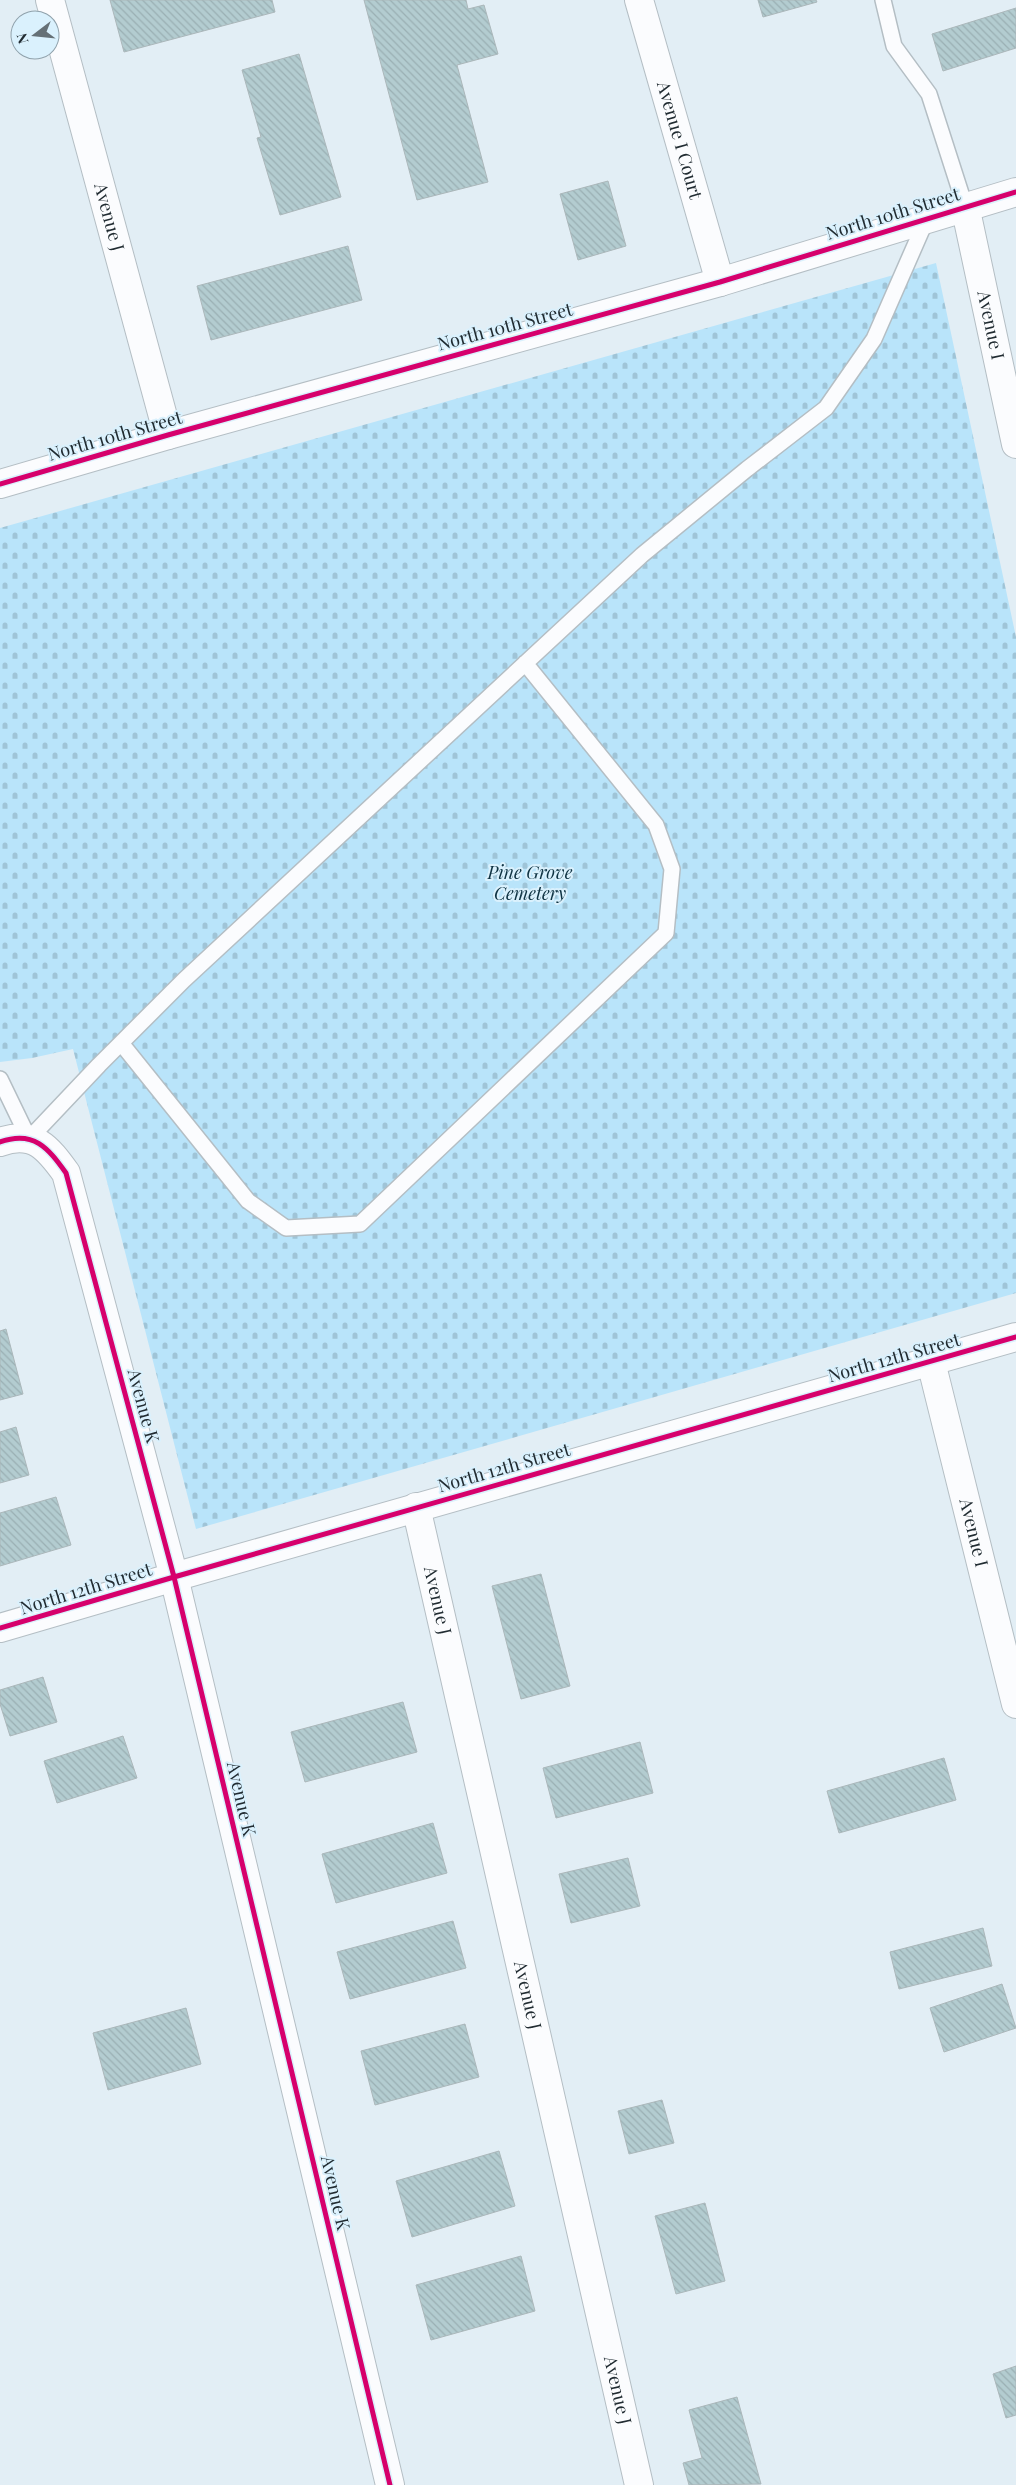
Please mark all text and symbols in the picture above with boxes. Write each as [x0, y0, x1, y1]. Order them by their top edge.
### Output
north arrow [10, 10, 60, 60]
text: N [11, 31, 33, 46]
street label: Avenue I Court [652, 77, 709, 202]
street label: Avenue J [89, 179, 131, 254]
street label: North 10th Street [823, 181, 963, 245]
street label: Avenue I [972, 287, 1011, 362]
street label: North 10th Street [435, 296, 576, 356]
street label: North 10th Street [45, 404, 185, 466]
park label: Pine Grove Cemetery [487, 860, 573, 905]
street label: North 12th Street [825, 1326, 963, 1387]
street label: Avenue K [122, 1365, 165, 1446]
street label: North 12th Street [435, 1436, 573, 1497]
street label: Avenue I [954, 1495, 995, 1569]
street label: North 12th Street [17, 1556, 155, 1620]
street label: Avenue J [419, 1563, 458, 1637]
street label: Avenue K [222, 1758, 262, 1839]
street label: Avenue J [509, 1958, 548, 2032]
street label: Avenue K [316, 2152, 356, 2233]
street label: Avenue J [599, 2352, 638, 2427]

